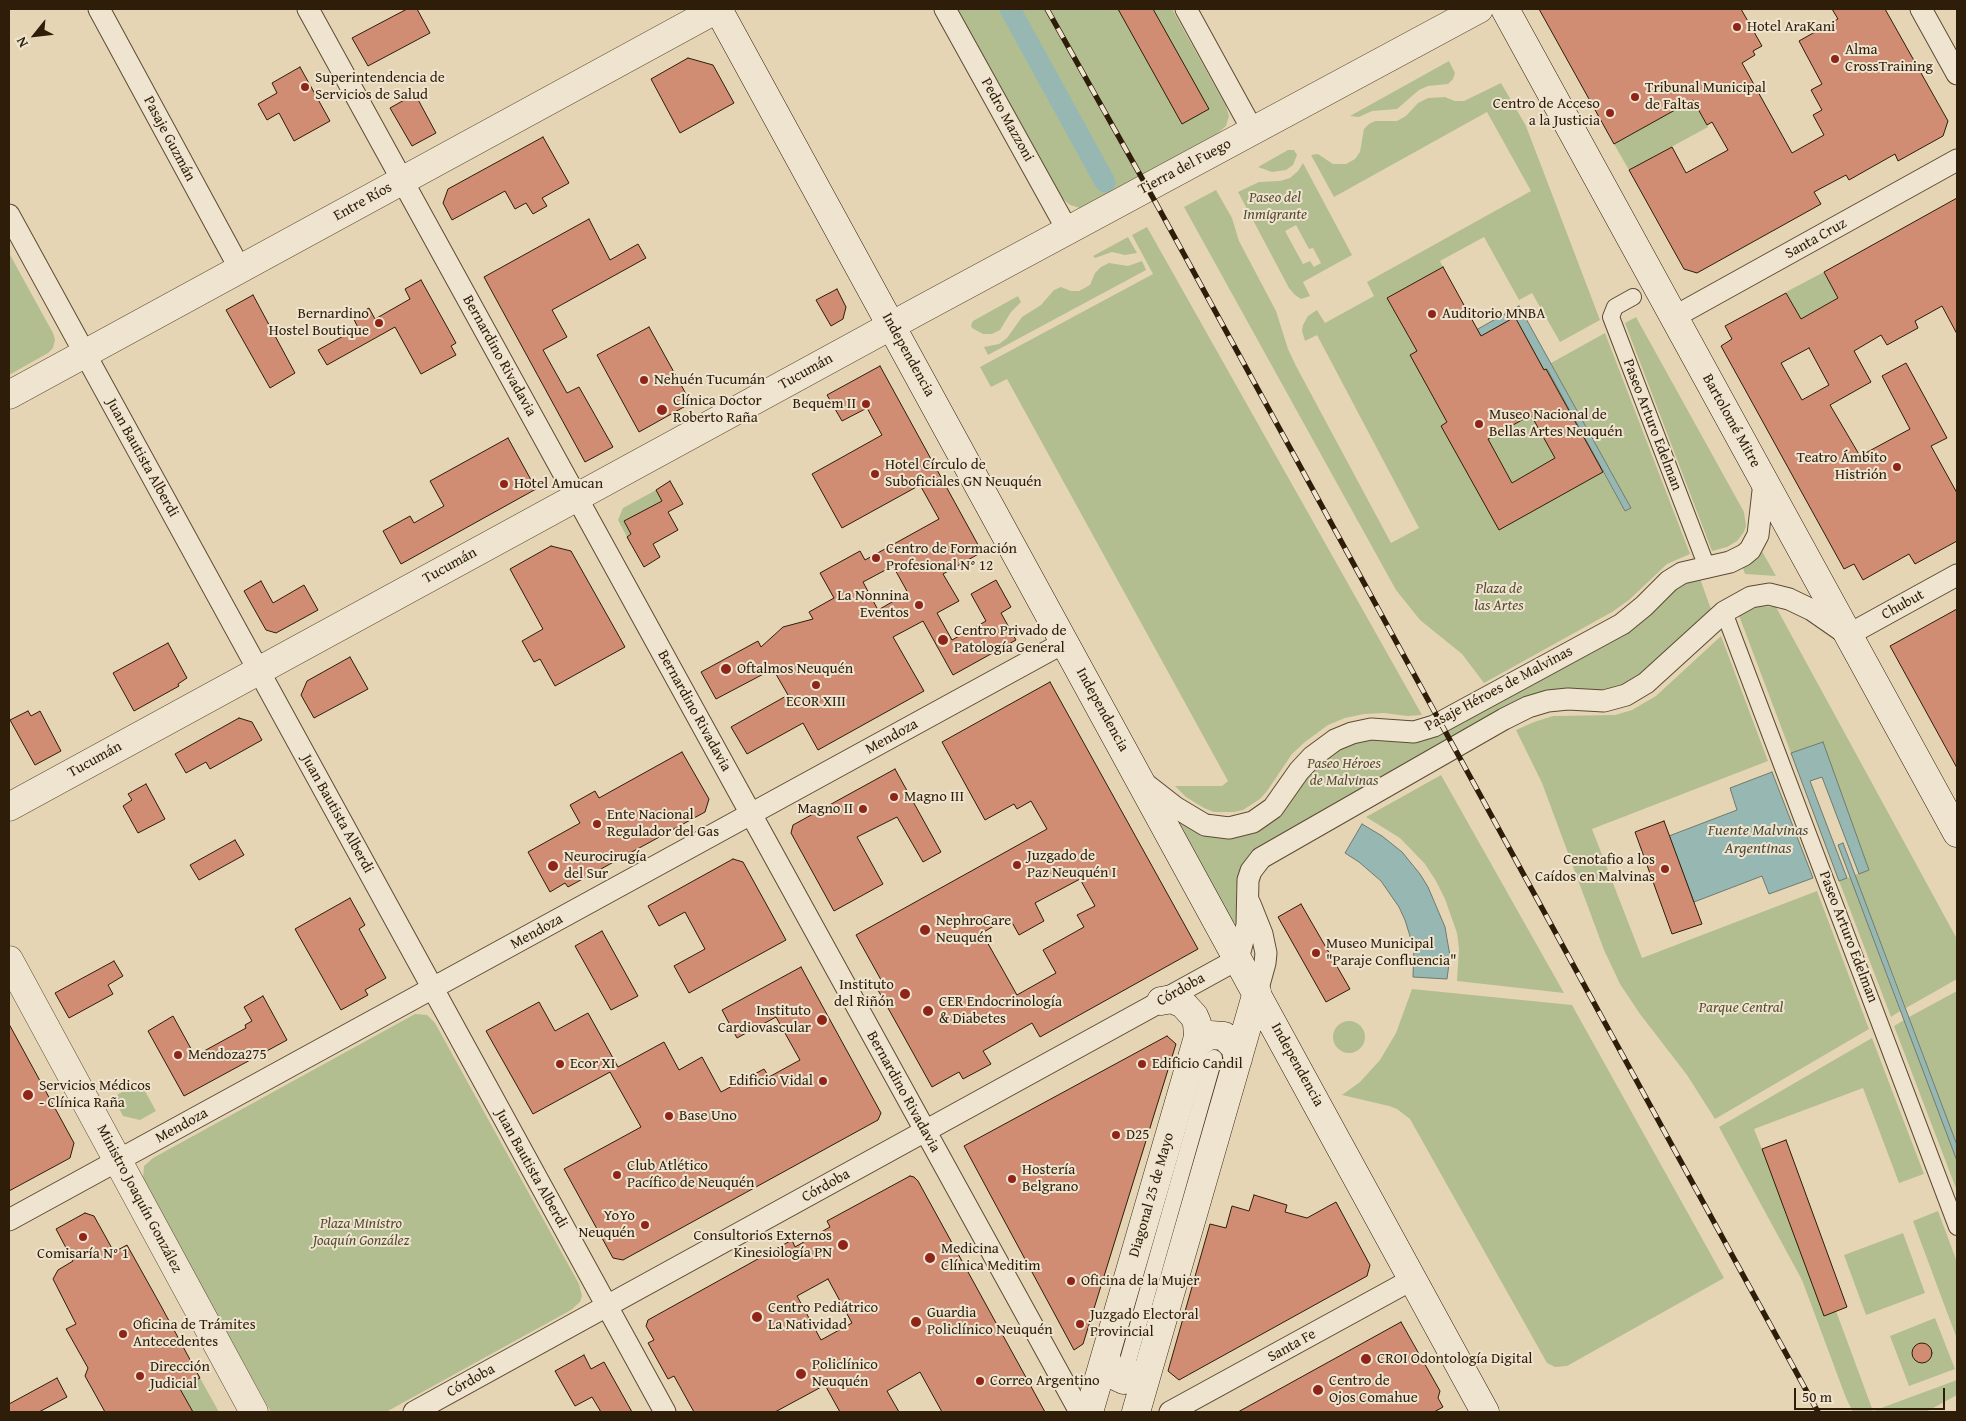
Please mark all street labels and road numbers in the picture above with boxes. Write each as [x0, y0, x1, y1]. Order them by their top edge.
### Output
street label: Pedro Mazzoni [977, 75, 1037, 165]
street label: Pasaje Guzmán [139, 93, 199, 185]
street label: Tierra del Fuego [1136, 135, 1234, 199]
street label: Entre Ríos [331, 179, 395, 225]
street label: Santa Cruz [1782, 215, 1850, 263]
street label: Bernardino Rivadavia [458, 292, 540, 420]
street label: Independencia [878, 310, 938, 400]
street label: Tucumán [776, 350, 836, 394]
street label: Paseo Arturo Edelman [1619, 357, 1685, 493]
street label: Bartolomé Mitre [1698, 371, 1764, 471]
street label: Juan Bautista Alberdi [102, 396, 182, 520]
street label: Tucumán [420, 544, 480, 588]
street label: Chubut [1879, 586, 1927, 624]
street label: Pasaje Héroes de Malvinas [1422, 642, 1576, 736]
street label: Bernardino Rivadavia [653, 647, 735, 775]
street label: Independencia [1072, 665, 1132, 755]
street label: Mendoza [863, 715, 921, 759]
street label: Tucumán [65, 738, 125, 782]
street label: Juan Bautista Alberdi [297, 752, 377, 876]
street label: Paseo Arturo Edelman [1815, 869, 1881, 1005]
street label: Mendoza [508, 910, 566, 954]
street label: Córdoba [1154, 969, 1208, 1011]
street label: Independencia [1267, 1020, 1327, 1110]
street label: Bernardino Rivadavia [862, 1028, 944, 1156]
street label: Mendoza [153, 1104, 211, 1148]
street label: Juan Bautista Alberdi [491, 1107, 571, 1231]
street label: Ministro Joaquín González [92, 1122, 186, 1276]
street label: Diagonal 25 de Mayo [1126, 1131, 1178, 1259]
street label: Córdoba [799, 1165, 853, 1207]
street label: Santa Fe [1265, 1325, 1319, 1367]
street label: Córdoba [444, 1360, 498, 1402]

